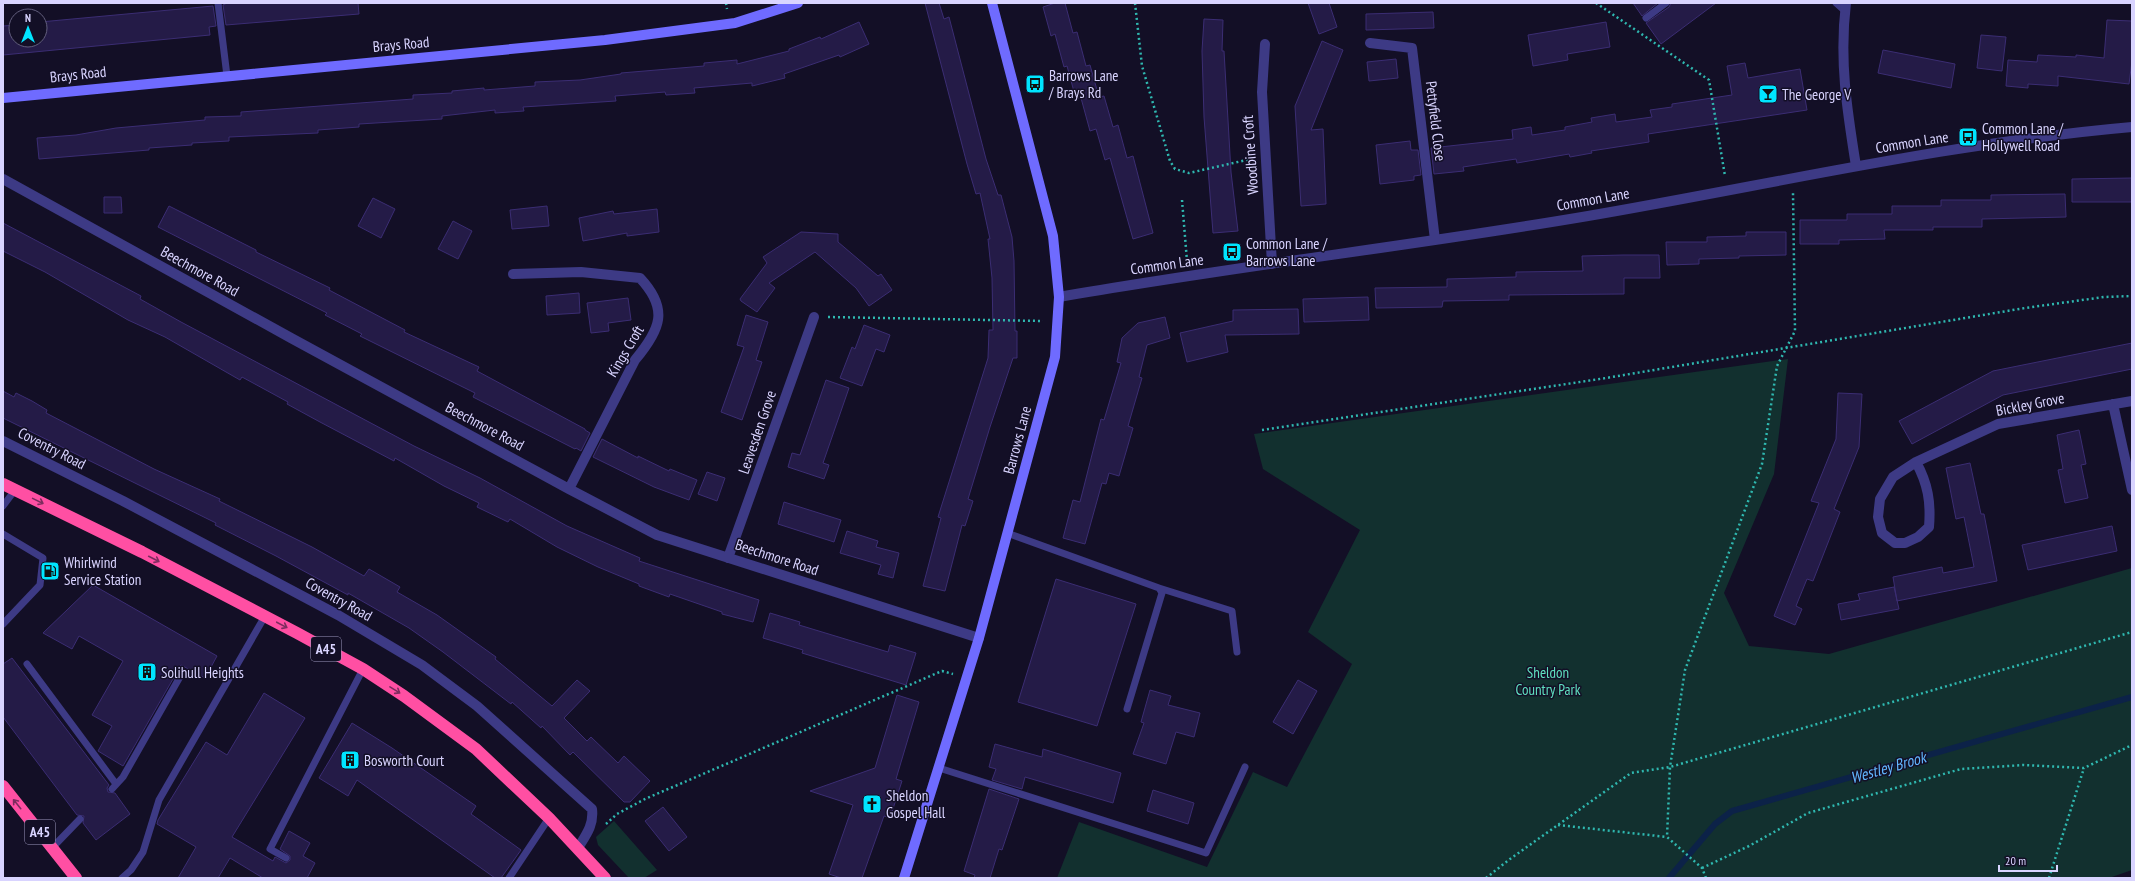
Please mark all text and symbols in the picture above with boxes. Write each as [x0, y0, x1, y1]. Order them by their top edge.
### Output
north arrow [8, 8, 48, 48]
text: N [25, 11, 31, 25]
street label: Brays Road [372, 32, 430, 56]
street label: Brays Road [49, 62, 107, 86]
place label: Barrows Lane / Brays Rd [1048, 66, 1119, 102]
bus stop icon: Barrows Lane / Brays Rd [1024, 73, 1046, 95]
street label: Pettyfield Close [1422, 80, 1450, 162]
bar icon: The George V [1757, 83, 1779, 105]
place label: The George V [1782, 85, 1851, 104]
street label: Woodbine Croft [1238, 115, 1262, 195]
place label: Common Lane / Hollywell Road [1982, 119, 2064, 155]
bus stop icon: Common Lane / Hollywell Road [1957, 126, 1979, 148]
street label: Common Lane [1874, 127, 1950, 157]
street label: Common Lane [1555, 183, 1631, 215]
place label: Common Lane / Barrows Lane [1246, 234, 1328, 270]
bus stop icon: Common Lane / Barrows Lane [1221, 241, 1243, 263]
street label: Beechmore Road [158, 242, 242, 300]
street label: Common Lane [1129, 249, 1205, 279]
street label: Kings Croft [602, 322, 648, 380]
street label: Leavesden Grove [734, 388, 780, 476]
street label: Bickley Grove [1994, 388, 2066, 420]
street label: Beechmore Road [442, 397, 528, 455]
street label: Barrows Lane [999, 404, 1035, 476]
street label: Coventry Road [15, 423, 89, 473]
one-way arrow [32, 498, 44, 505]
street label: Beechmore Road [733, 535, 821, 579]
place label: Whirlwind Service Station [64, 553, 141, 589]
one-way arrow [148, 556, 160, 563]
fuel station icon: Whirlwind Service Station [39, 560, 61, 582]
street label: Coventry Road [302, 573, 376, 625]
one-way arrow [276, 622, 288, 629]
road number: A45 [311, 637, 341, 661]
building icon: Solihull Heights [136, 661, 158, 683]
place label: Solihull Heights [161, 663, 244, 682]
park label: Sheldon Country Park [1516, 663, 1581, 699]
one-way arrow [389, 686, 400, 694]
water label: Westley Brook [1848, 746, 1930, 787]
building icon: Bosworth Court [339, 749, 361, 771]
place label: Bosworth Court [364, 751, 444, 770]
place label: Sheldon Gospel Hall [886, 786, 946, 822]
church icon: Sheldon Gospel Hall [861, 793, 883, 815]
one-way arrow [13, 798, 21, 809]
road number: A45 [25, 820, 55, 844]
scale bar [1999, 847, 2057, 873]
text: 20 m [2005, 853, 2026, 868]

